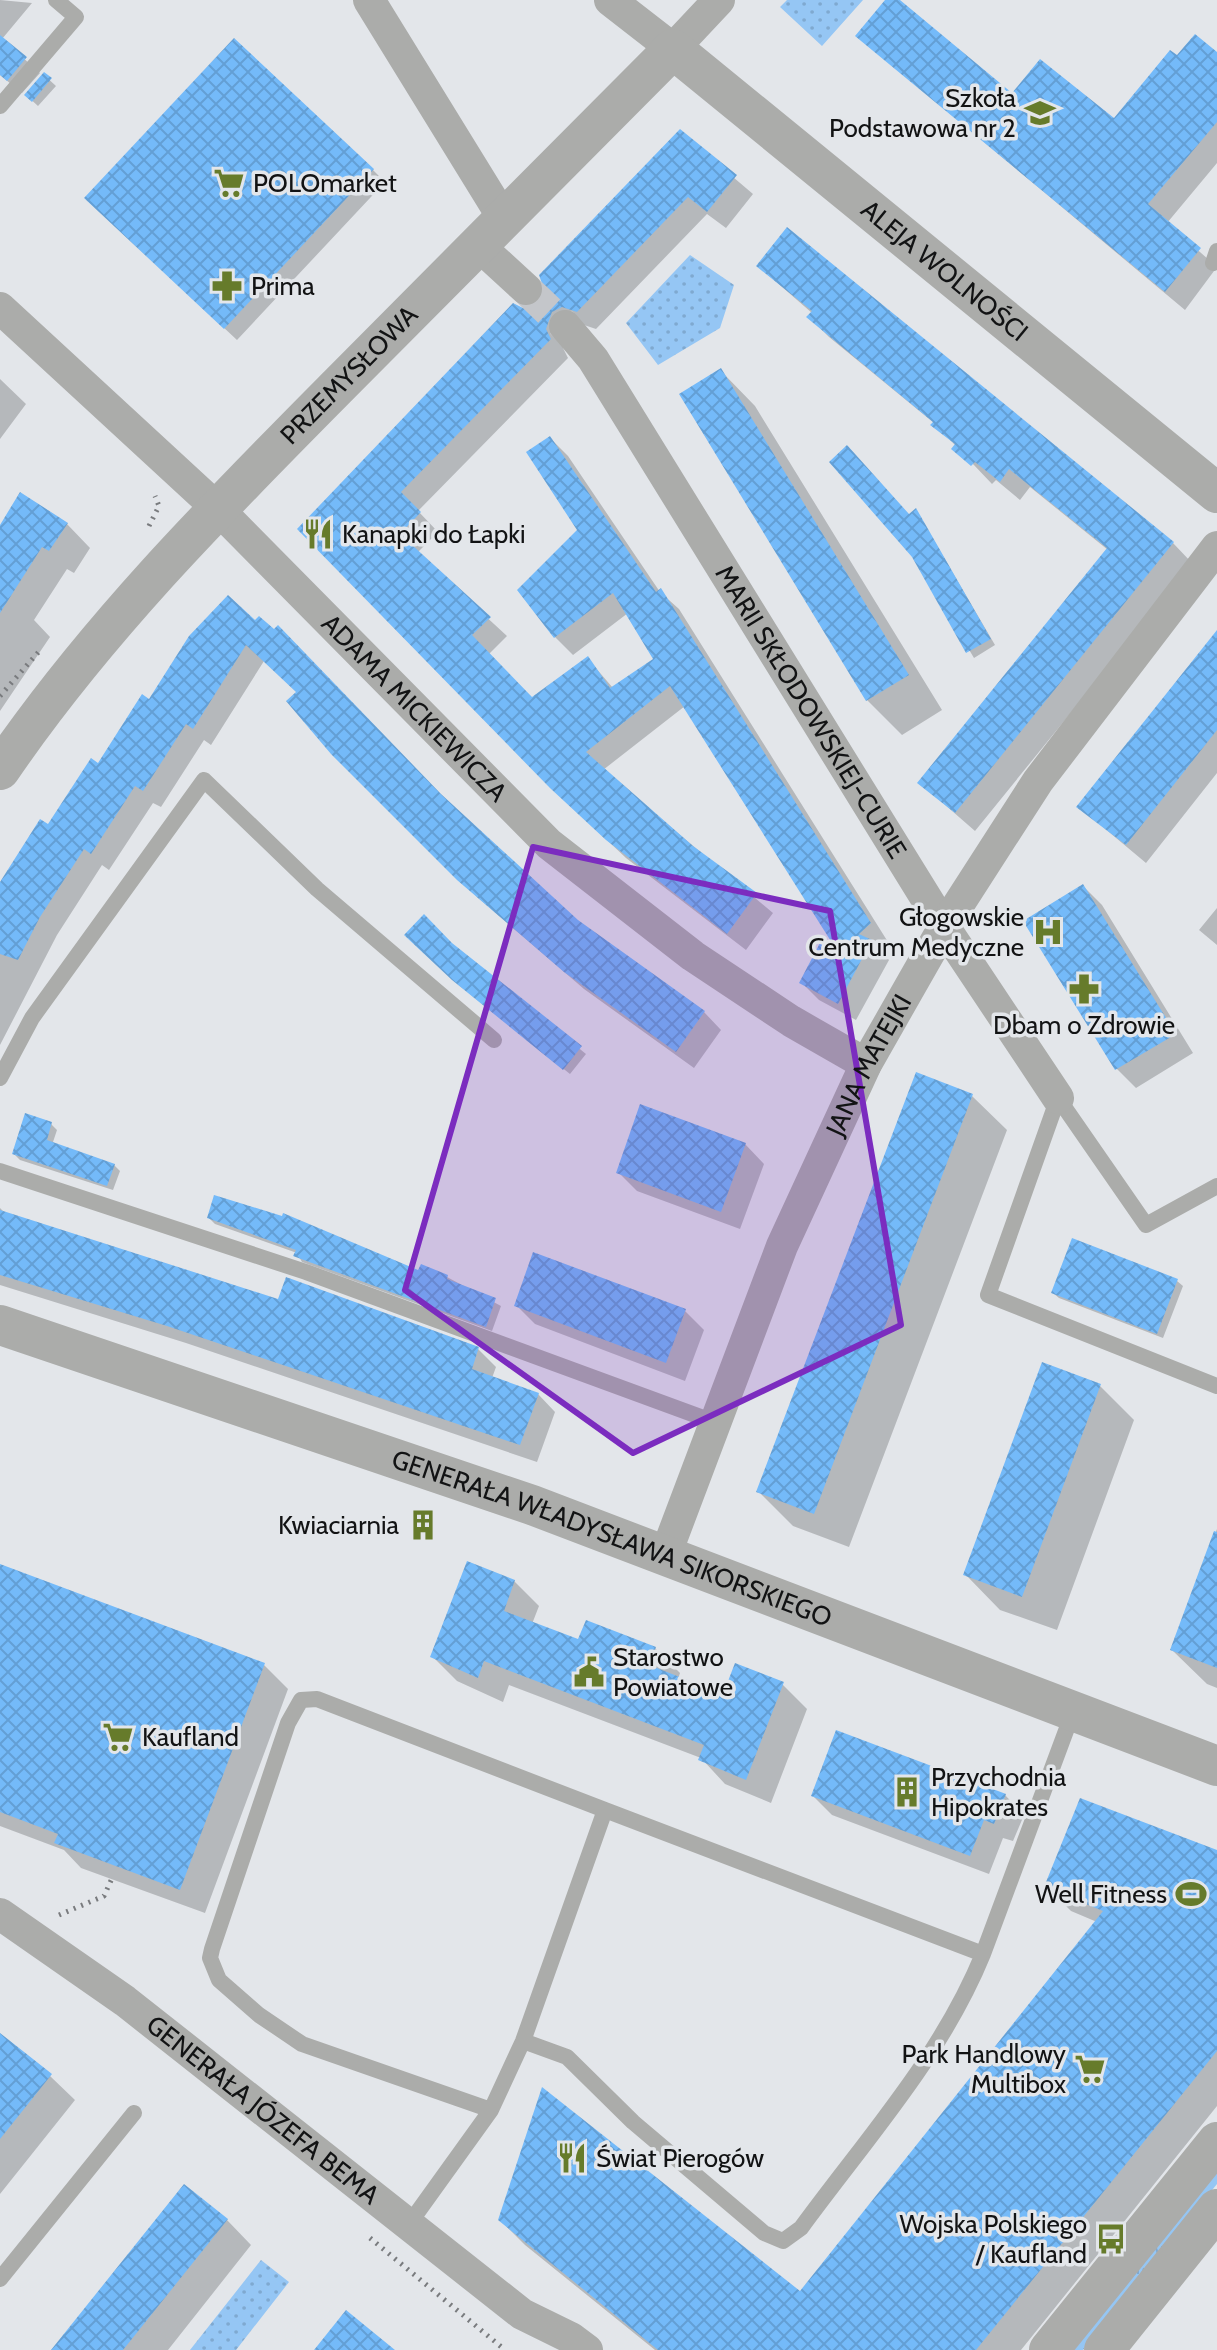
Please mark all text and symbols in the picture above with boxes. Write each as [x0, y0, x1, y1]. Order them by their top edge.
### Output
place label: Szkoła Podstawowa nr 2 [829, 82, 1017, 144]
school or university icon: Szkoła Podstawowa nr 2 [1023, 96, 1057, 130]
supermarket icon: POLOmarket [212, 166, 246, 200]
place label: POLOmarket [253, 167, 397, 199]
street label: ALEJA WOLNOŚCI [855, 193, 1034, 348]
pharmacy icon: Prima [210, 269, 244, 303]
place label: Prima [251, 270, 315, 302]
street label: PRZEMYSŁOWA [274, 299, 424, 451]
restaurant icon: Kanapki do Łapki [301, 517, 335, 551]
place label: Kanapki do Łapki [342, 518, 525, 550]
street label: MARII SKŁODOWSKIEJ-CURIE [708, 559, 914, 864]
street label: ADAMA MICKIEWICZA [315, 607, 514, 808]
place label: Głogowskie Centrum Medyczne [808, 901, 1024, 963]
hospital icon: Głogowskie Centrum Medyczne [1031, 915, 1065, 949]
pharmacy icon: Dbam o Zdrowie [1067, 972, 1101, 1006]
street label: JANA MATEJKI [819, 989, 918, 1142]
place label: Dbam o Zdrowie [993, 1009, 1175, 1041]
street label: GENERAŁA WŁADYSŁAWA SIKORSKIEGO [388, 1443, 836, 1634]
building icon: Kwiaciarnia [406, 1508, 440, 1542]
place label: Kwiaciarnia [278, 1509, 400, 1541]
place label: Starostwo Powiatowe [613, 1641, 733, 1703]
public building icon: Starostwo Powiatowe [572, 1655, 606, 1689]
supermarket icon: Kaufland [101, 1720, 135, 1754]
place label: Kaufland [142, 1721, 239, 1753]
place label: Przychodnia Hipokrates [931, 1761, 1067, 1823]
building icon: Przychodnia Hipokrates [890, 1775, 924, 1809]
sports icon: Well Fitness [1174, 1877, 1208, 1911]
place label: Well Fitness [1035, 1878, 1167, 1910]
street label: GENERAŁA JÓZEFA BEMA [140, 2008, 386, 2211]
place label: Park Handlowy Multibox [902, 2038, 1067, 2100]
supermarket icon: Park Handlowy Multibox [1073, 2052, 1107, 2086]
restaurant icon: Świat Pierogów [555, 2141, 589, 2175]
place label: Świat Pierogów [596, 2142, 764, 2174]
place label: Wojska Polskiego / Kaufland [900, 2208, 1087, 2270]
bus stop icon: Wojska Polskiego / Kaufland [1094, 2222, 1128, 2256]

